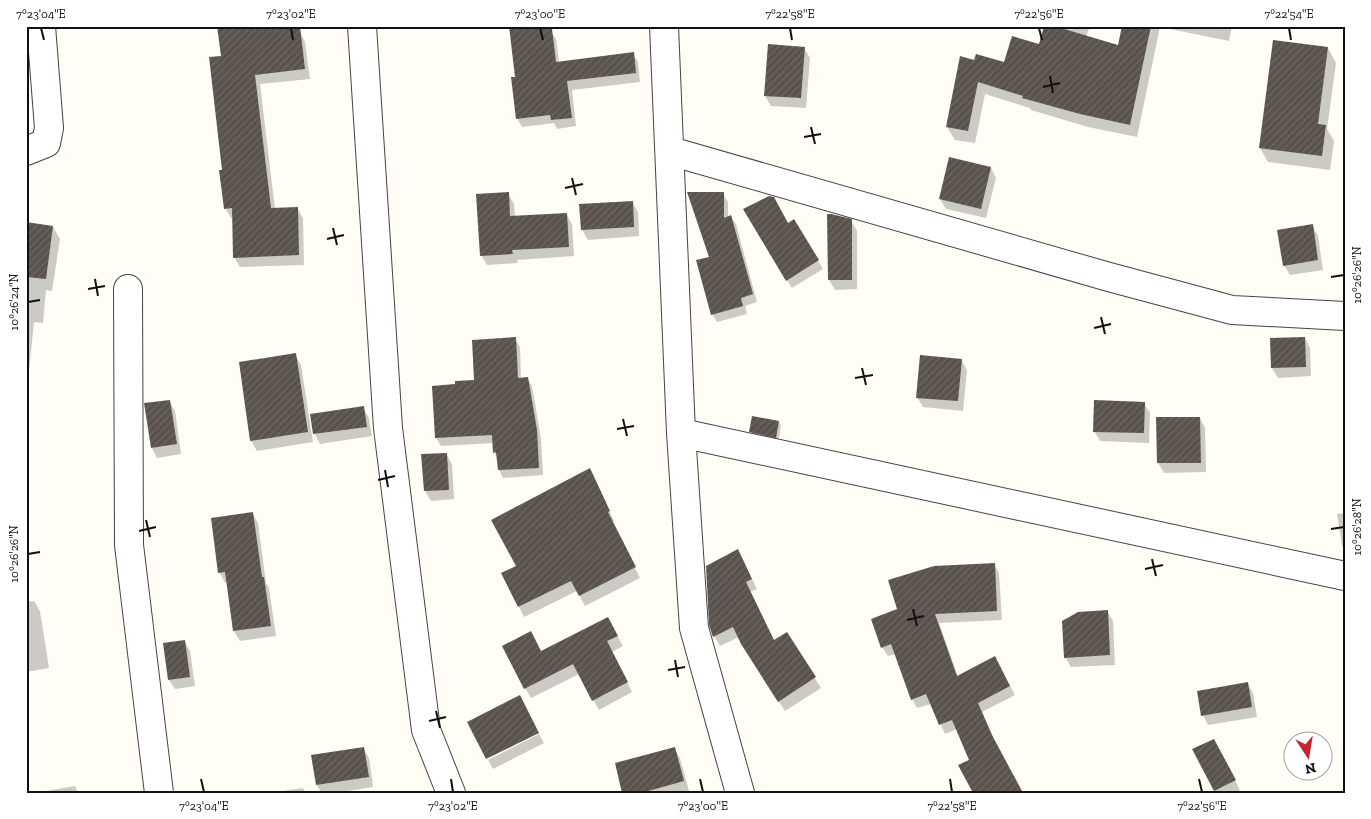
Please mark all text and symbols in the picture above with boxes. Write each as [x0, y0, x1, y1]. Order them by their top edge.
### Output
text: 7°23'04"E [16, 7, 66, 21]
text: 7°23'02"E [266, 7, 316, 21]
text: 7°23'00"E [515, 7, 565, 21]
text: 7°22'58"E [765, 7, 815, 21]
text: 7°22'56"E [1014, 7, 1064, 21]
text: 7°22'54"E [1265, 7, 1313, 21]
text: 10°26'26"N [1350, 246, 1364, 304]
text: 10°26'24"N [7, 273, 21, 330]
text: 10°26'28"N [1350, 498, 1364, 556]
text: 10°26'26"N [7, 525, 21, 583]
north arrow [1284, 732, 1334, 782]
text: N [1303, 759, 1318, 778]
text: 7°23'04"E [179, 799, 229, 813]
text: 7°23'02"E [428, 799, 478, 813]
text: 7°23'00"E [678, 799, 728, 813]
text: 7°22'58"E [927, 799, 977, 813]
text: 7°22'56"E [1177, 799, 1227, 813]

